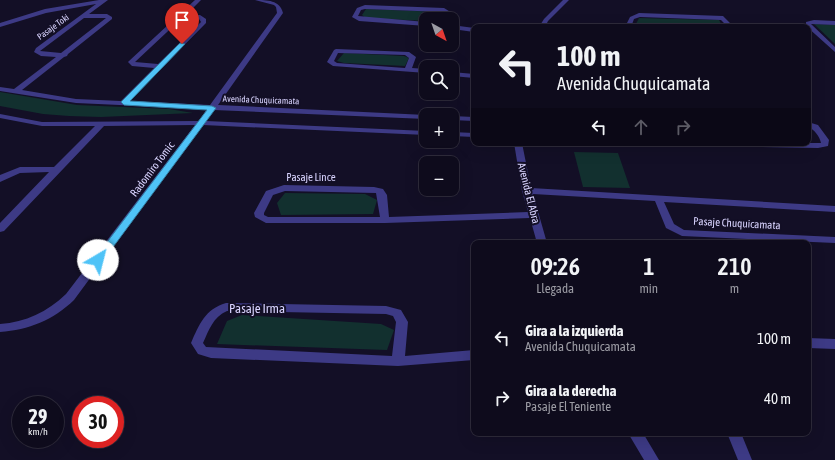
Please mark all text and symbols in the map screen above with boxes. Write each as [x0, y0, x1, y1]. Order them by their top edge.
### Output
pin [165, 3, 199, 44]
icon: arrive [171, 9, 193, 31]
street label: Pasaje Toki [35, 12, 71, 42]
north arrow [419, 12, 459, 52]
map controls [419, 12, 459, 196]
icon: left [491, 40, 543, 92]
text: 100 m [557, 40, 620, 72]
button: search [419, 60, 459, 100]
text: Avenida Chuquicamata [557, 73, 710, 94]
street label: Avenida Chuquicamata [223, 94, 299, 106]
button: + [419, 108, 459, 148]
icon: left [588, 116, 610, 138]
icon: ahead [630, 116, 652, 138]
icon: right [672, 116, 694, 138]
street label: Radomiro Tomic [128, 139, 177, 199]
button: − [419, 156, 459, 196]
street label: Avenida El Abra [516, 161, 542, 225]
street label: Pasaje Lince [286, 171, 336, 183]
street label: Pasaje Chuquicamata [693, 215, 781, 231]
position arrow [77, 239, 119, 281]
text: 09:26 [531, 253, 580, 280]
text: 1 [643, 253, 654, 280]
text: 210 [718, 253, 751, 280]
text: Llegada [536, 281, 574, 296]
text: min [639, 281, 658, 296]
text: m [730, 281, 739, 296]
street label: Pasaje Irma [229, 301, 285, 316]
text: Gira a la izquierda [525, 322, 623, 339]
icon: left [491, 327, 513, 349]
text: 100 m [757, 330, 791, 347]
text: Avenida Chuquicamata [525, 339, 636, 354]
text: Gira a la derecha [525, 382, 616, 399]
icon: right [491, 387, 513, 409]
text: 40 m [764, 390, 791, 407]
speed limit sign: 30 [72, 396, 124, 448]
text: Pasaje El Teniente [525, 399, 611, 414]
text: 29 [29, 405, 47, 428]
text: km/h [28, 426, 48, 437]

